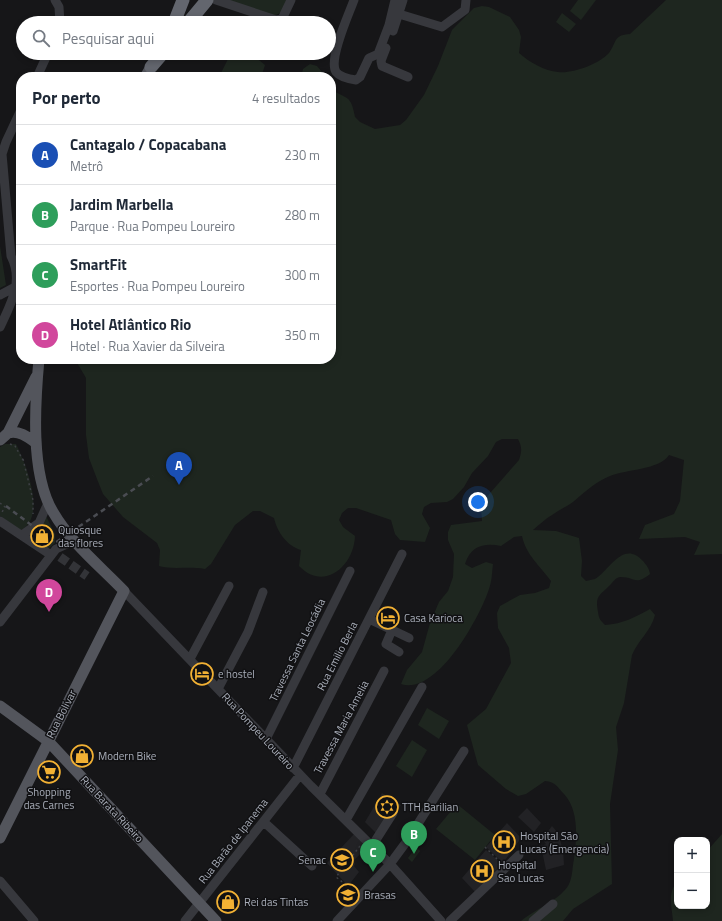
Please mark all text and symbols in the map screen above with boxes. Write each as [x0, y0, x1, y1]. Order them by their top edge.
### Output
search box [16, 16, 336, 60]
icon: search [30, 27, 52, 49]
text: Pesquisar aqui [62, 27, 154, 50]
text: Por perto [32, 85, 101, 111]
text: 4 resultados [252, 88, 320, 108]
text: Cantagalo / Copacabana [70, 133, 227, 156]
text: A [41, 145, 49, 165]
text: 230 m [284, 145, 320, 165]
text: Metrô [70, 156, 103, 176]
text: Jardim Marbella [70, 193, 173, 216]
text: B [41, 205, 49, 225]
text: 280 m [284, 205, 320, 225]
text: Parque · Rua Pompeu Loureiro [70, 216, 235, 236]
text: SmartFit [70, 253, 127, 276]
text: C [41, 265, 49, 285]
text: 300 m [284, 265, 320, 285]
text: Esportes · Rua Pompeu Loureiro [70, 276, 245, 296]
text: Hotel Atlântico Rio [70, 313, 191, 336]
text: D [41, 325, 49, 345]
text: 350 m [284, 325, 320, 345]
text: Hotel · Rua Xavier da Silveira [70, 336, 225, 356]
pin: A [166, 452, 192, 485]
your location [468, 492, 488, 512]
place label: Quiosque das flores [58, 522, 103, 551]
shop icon: Quiosque das flores [29, 523, 55, 549]
pin: D [36, 579, 62, 612]
street label: Travessa Santa Leocádia [265, 595, 329, 704]
hotel icon: Casa Karioca [375, 605, 401, 631]
place label: Casa Karioca [404, 610, 463, 626]
street label: Rua Emilio Berla [313, 618, 362, 693]
hotel icon: e hostel [189, 661, 215, 687]
place label: e hostel [218, 666, 255, 682]
street label: Travessa Maria Amelia [310, 677, 373, 777]
street label: Rua Bolívar [42, 687, 80, 741]
street label: Rua Pompeu Loureiro [218, 689, 298, 773]
shop icon: Modern Bike [69, 743, 95, 769]
place label: Modern Bike [98, 748, 157, 764]
supermarket icon: Shopping das Carnes [36, 759, 62, 785]
street label: Rua Barata Ribeiro [77, 772, 147, 846]
place label: Shopping das Carnes [24, 784, 74, 813]
synagogue icon: TTH Barilian [374, 794, 400, 820]
street label: Rua Barão de Ipanema [195, 795, 272, 887]
place label: TTH Barilian [402, 799, 458, 815]
pin: B [401, 821, 427, 854]
place label: Hospital São Lucas (Emergencia) [520, 828, 609, 857]
hospital icon: Hospital São Lucas (Emergencia) [491, 829, 517, 855]
map controls [674, 837, 710, 909]
button: + [674, 837, 710, 873]
pin: C [360, 839, 386, 872]
school or university icon: Senac [329, 847, 355, 873]
place label: Senac [298, 852, 326, 868]
place label: Hospital Sao Lucas [498, 857, 544, 886]
hospital icon: Hospital Sao Lucas [469, 858, 495, 884]
button: − [674, 873, 710, 909]
school or university icon: Brasas [335, 882, 361, 908]
place label: Brasas [364, 887, 396, 903]
shop icon: Rei das Tintas [215, 889, 241, 915]
place label: Rei das Tintas [244, 894, 308, 910]

